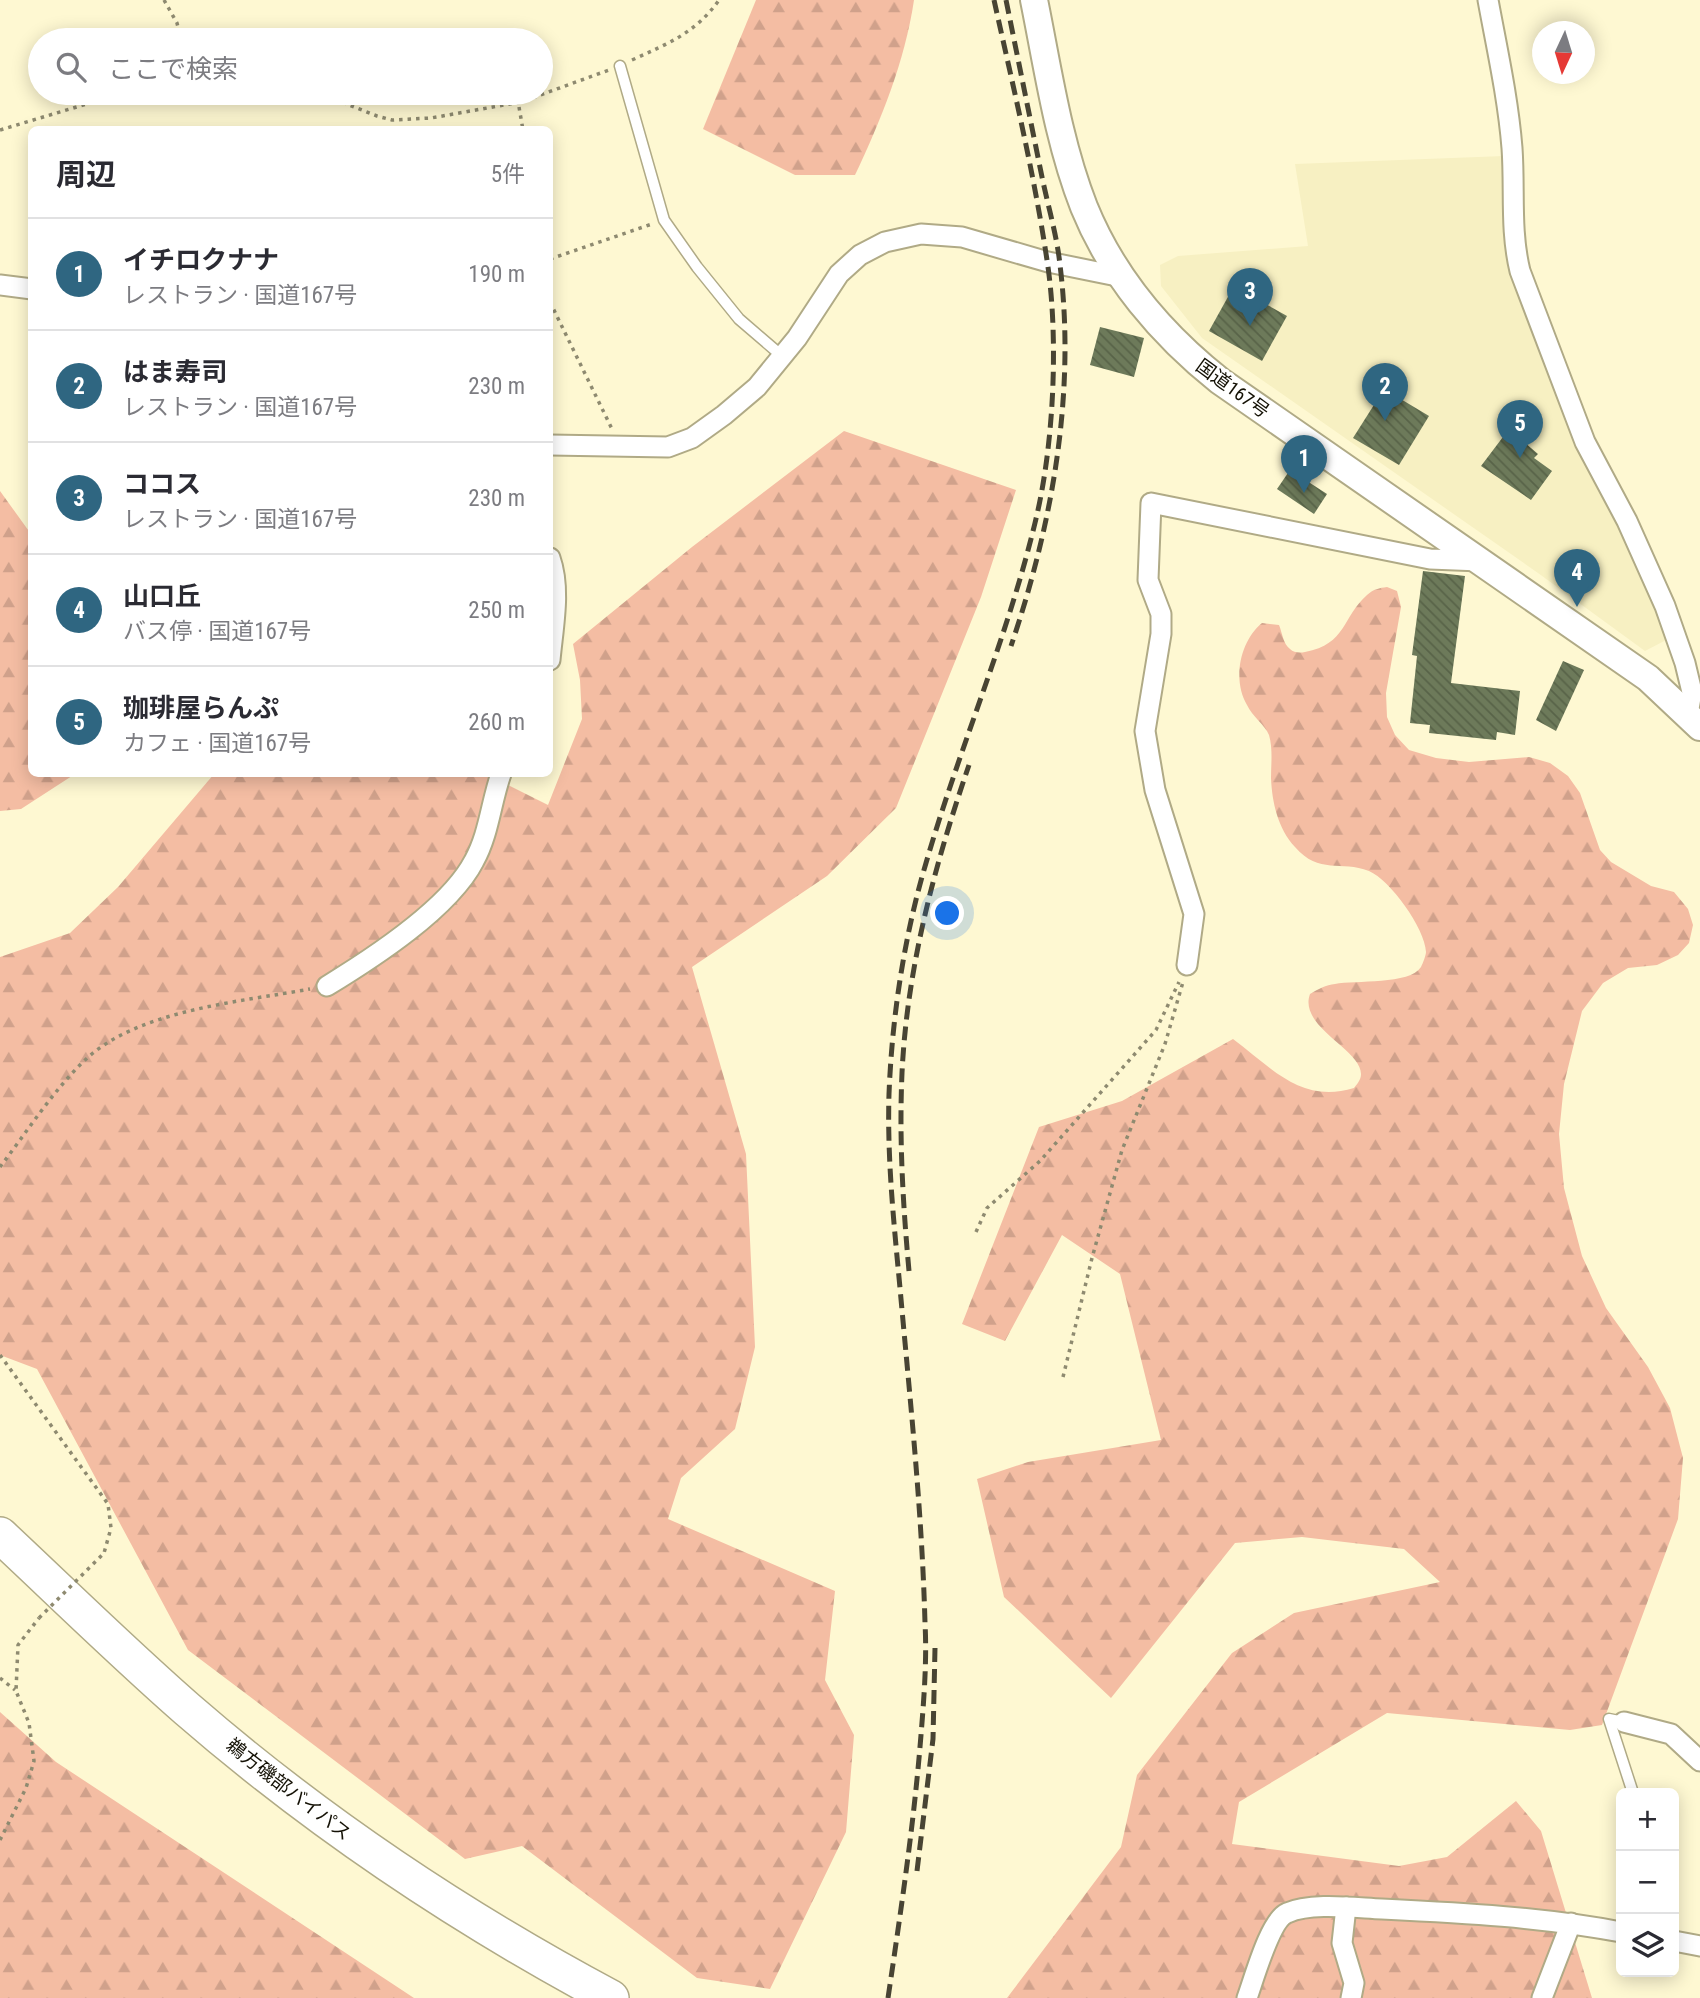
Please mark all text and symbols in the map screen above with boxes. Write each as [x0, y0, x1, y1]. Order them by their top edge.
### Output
north arrow [1532, 21, 1595, 84]
search box [28, 28, 553, 105]
icon: search [52, 48, 90, 86]
text: ここで検索 [108, 54, 238, 84]
text: 周辺 [56, 157, 116, 192]
text: 5件 [491, 161, 525, 188]
text: イチロクナナ [123, 245, 279, 275]
text: 1 [73, 261, 85, 288]
text: 190 m [468, 261, 525, 288]
pin: 3 [1227, 268, 1273, 326]
text: レストラン · 国道167号 [123, 282, 357, 309]
street label: 国道167号 [1192, 354, 1274, 423]
text: はま寿司 [123, 357, 227, 387]
pin: 2 [1362, 363, 1408, 421]
text: 2 [73, 373, 85, 400]
text: 230 m [468, 373, 525, 400]
text: レストラン · 国道167号 [123, 394, 357, 421]
pin: 5 [1497, 400, 1543, 458]
pin: 1 [1281, 435, 1327, 493]
text: ココス [123, 469, 201, 499]
text: 3 [73, 485, 85, 512]
text: 230 m [468, 485, 525, 512]
text: レストラン · 国道167号 [123, 506, 357, 533]
pin: 4 [1554, 549, 1600, 607]
text: 山口丘 [123, 581, 201, 611]
text: 4 [73, 597, 85, 624]
text: 250 m [468, 597, 525, 624]
text: バス停 · 国道167号 [123, 618, 311, 645]
text: 珈琲屋らんぷ [123, 693, 279, 723]
text: 5 [73, 709, 85, 736]
text: 260 m [468, 709, 525, 736]
text: カフェ · 国道167号 [123, 730, 311, 757]
your location [930, 896, 964, 930]
street label: 鵜方磯部バイパス [222, 1734, 356, 1845]
map controls [1616, 1788, 1679, 1977]
button: + [1616, 1788, 1679, 1851]
button: − [1616, 1851, 1679, 1914]
button: layers [1616, 1914, 1679, 1977]

